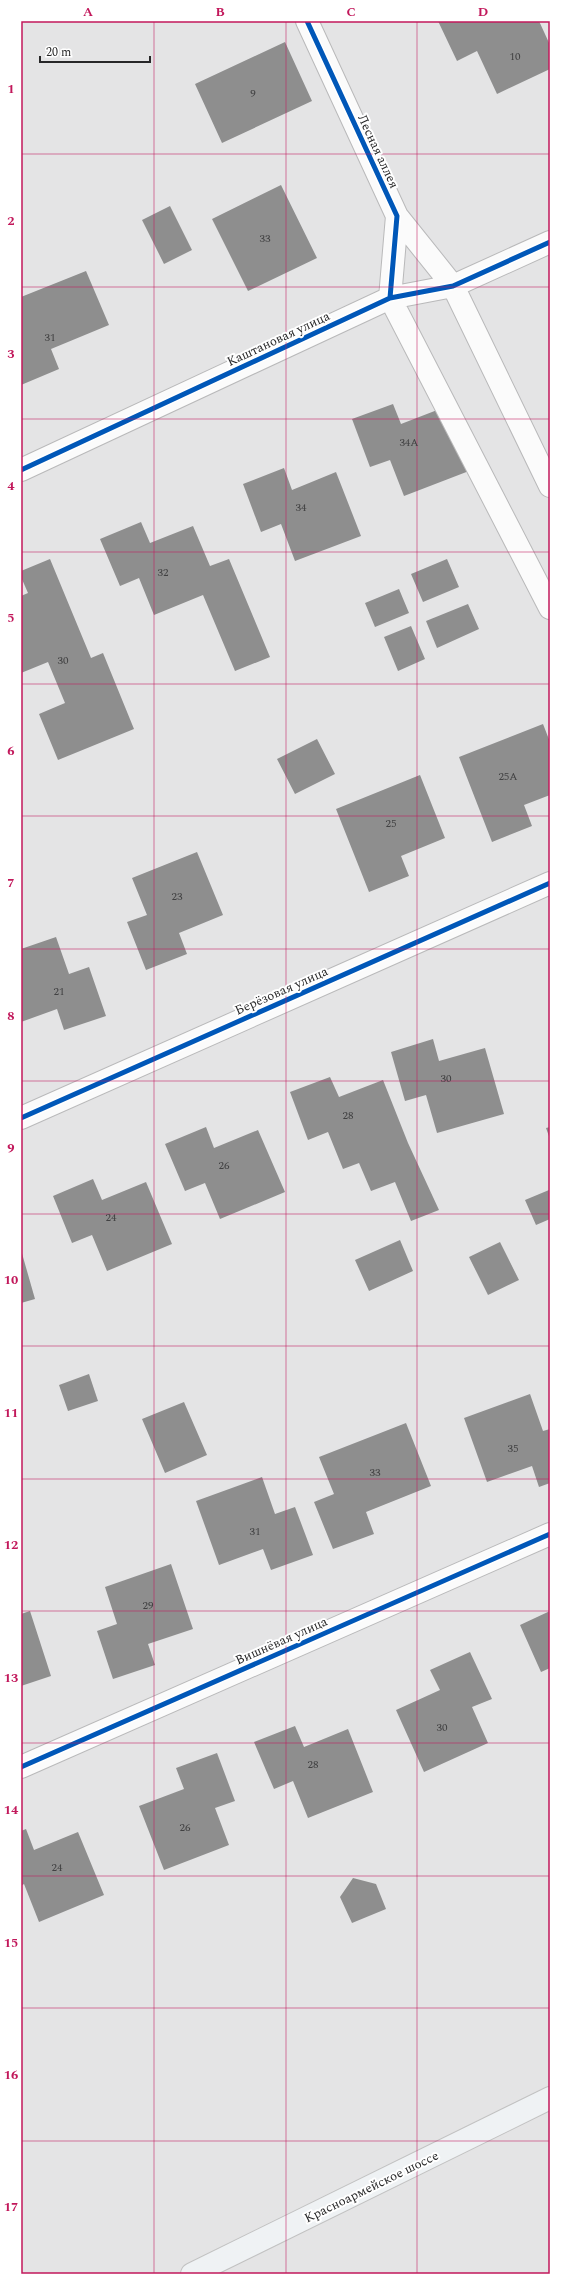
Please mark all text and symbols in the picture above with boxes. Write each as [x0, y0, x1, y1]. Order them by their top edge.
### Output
text: A [83, 2, 93, 22]
text: B [215, 2, 225, 22]
text: C [346, 2, 356, 22]
text: D [478, 2, 488, 22]
scale bar [40, 38, 150, 64]
text: 20 m [46, 43, 71, 62]
house number: 10 [510, 48, 521, 65]
text: 1 [7, 79, 15, 99]
house number: 9 [250, 85, 256, 102]
street label: Лесная аллея [352, 111, 404, 192]
text: 2 [7, 211, 15, 231]
house number: 33 [260, 230, 271, 247]
street label: Каштановая улица [224, 306, 334, 372]
house number: 31 [45, 329, 56, 346]
text: 3 [7, 344, 15, 364]
house number: 34А [399, 434, 419, 451]
text: 4 [7, 476, 15, 496]
house number: 34 [296, 499, 307, 516]
house number: 32 [158, 564, 169, 581]
text: 5 [7, 608, 15, 628]
house number: 30 [58, 652, 69, 669]
text: 6 [7, 741, 15, 761]
house number: 25А [498, 768, 518, 785]
house number: 25 [386, 815, 397, 832]
text: 7 [7, 873, 15, 893]
house number: 23 [172, 888, 183, 905]
street label: Берёзовая улица [232, 961, 332, 1020]
house number: 21 [54, 983, 65, 1000]
text: 8 [7, 1006, 15, 1026]
house number: 30 [441, 1070, 452, 1087]
house number: 28 [343, 1107, 354, 1124]
text: 9 [7, 1138, 15, 1158]
house number: 26 [219, 1157, 230, 1174]
house number: 24 [106, 1209, 117, 1226]
text: 10 [4, 1270, 18, 1290]
text: 11 [4, 1403, 18, 1423]
house number: 35 [508, 1440, 519, 1457]
house number: 33 [370, 1464, 381, 1481]
house number: 31 [250, 1523, 261, 1540]
text: 12 [4, 1535, 18, 1555]
house number: 29 [143, 1597, 154, 1614]
street label: Вишнёвая улица [232, 1611, 331, 1670]
text: 13 [4, 1668, 18, 1688]
house number: 30 [437, 1719, 448, 1736]
house number: 28 [308, 1756, 319, 1773]
text: 14 [4, 1800, 19, 1820]
house number: 26 [180, 1819, 191, 1836]
house number: 24 [52, 1859, 63, 1876]
text: 15 [4, 1933, 18, 1953]
text: 16 [4, 2065, 18, 2085]
street label: Красноармейское шоссе [301, 2146, 442, 2228]
text: 17 [4, 2197, 18, 2217]

